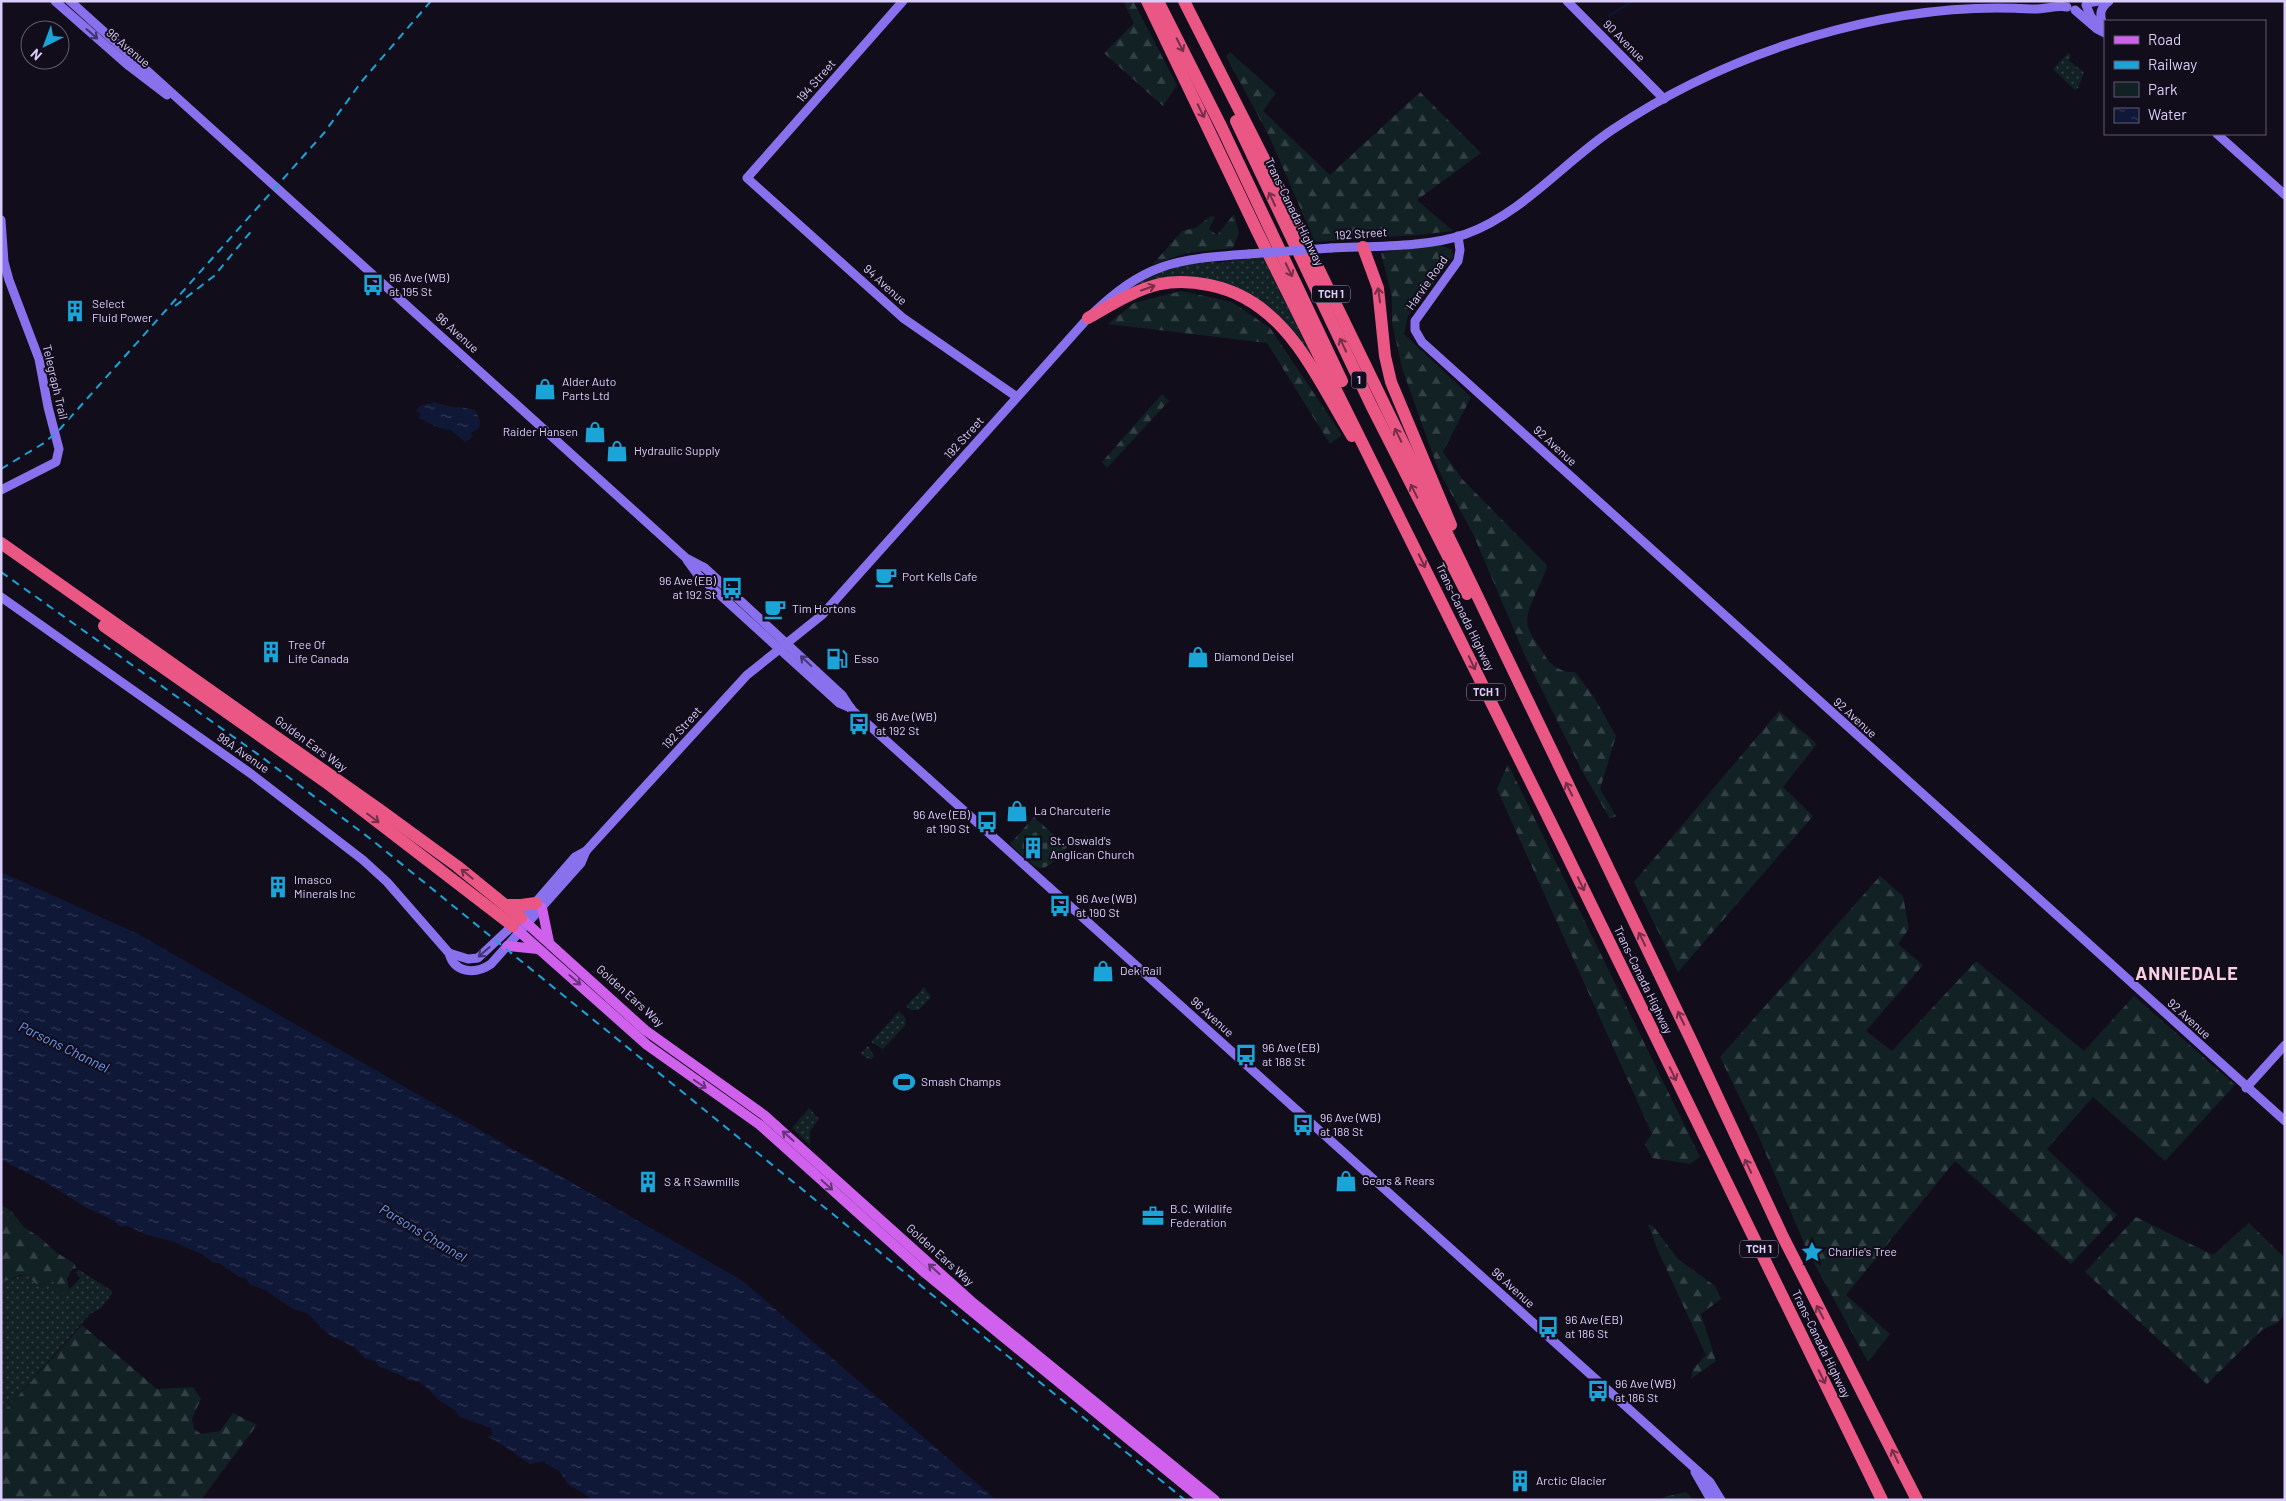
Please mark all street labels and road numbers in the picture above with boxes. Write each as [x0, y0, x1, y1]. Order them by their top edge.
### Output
street label: 90 Avenue [1601, 16, 1649, 64]
street label: 96 Avenue [104, 25, 153, 70]
street label: 194 Street [793, 56, 838, 105]
street label: Trans-Canada Highway [1263, 155, 1327, 268]
street label: 192 Street [1334, 224, 1387, 242]
street label: Harvie Road [1402, 253, 1450, 312]
street label: 94 Avenue [861, 261, 910, 307]
road number: TCH 1 [1312, 286, 1350, 302]
street label: 96 Avenue [433, 309, 482, 355]
street label: Telegraph Trail [41, 343, 71, 421]
road number: 1 [1352, 372, 1366, 388]
street label: 192 Street [941, 413, 986, 461]
street label: 92 Avenue [1531, 422, 1580, 468]
street label: Trans-Canada Highway [1434, 560, 1498, 673]
road number: TCH 1 [1467, 684, 1505, 700]
street label: 92 Avenue [1831, 694, 1880, 740]
street label: 192 Street [659, 703, 704, 751]
street label: Golden Ears Way [273, 712, 351, 774]
street label: 98A Avenue [215, 729, 272, 775]
street label: Trans-Canada Highway [1612, 923, 1676, 1036]
street label: Golden Ears Way [594, 961, 668, 1030]
street label: 96 Avenue [1188, 993, 1237, 1039]
street label: 92 Avenue [2165, 995, 2214, 1041]
street label: Golden Ears Way [904, 1220, 978, 1289]
road number: TCH 1 [1740, 1240, 1778, 1258]
street label: 96 Avenue [1489, 1264, 1538, 1310]
street label: Trans-Canada Highway [1790, 1287, 1854, 1400]

